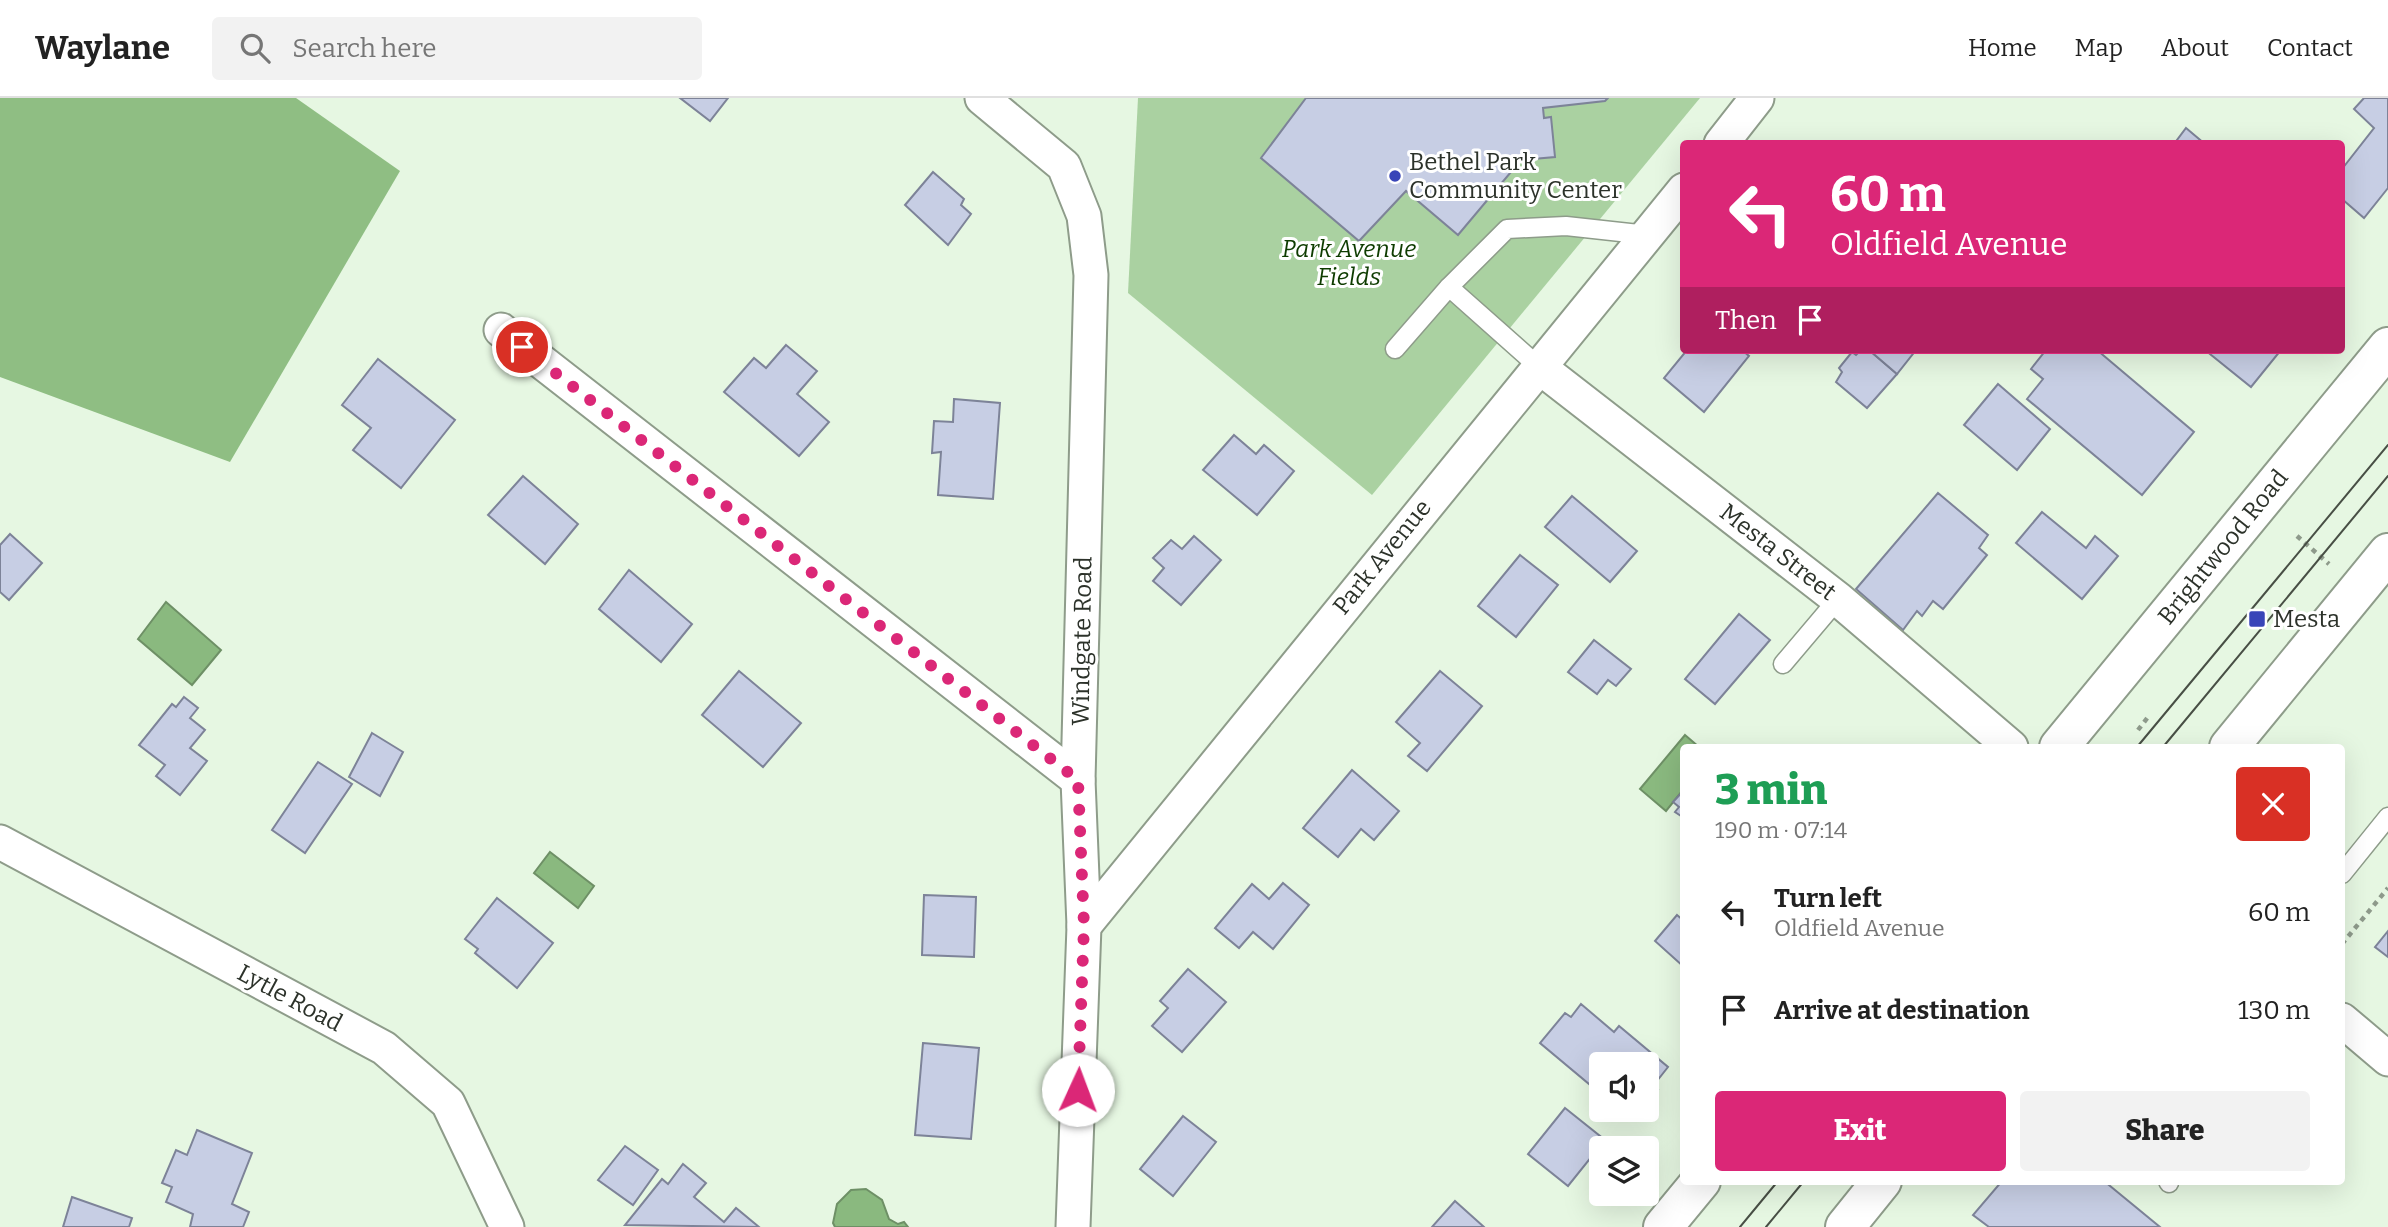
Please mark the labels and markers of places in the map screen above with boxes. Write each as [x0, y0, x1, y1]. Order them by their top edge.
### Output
place label: Bethel Park Community Center [1409, 148, 1622, 204]
marker: Bethel Park Community Center [1387, 168, 1403, 184]
pin [492, 317, 552, 377]
place label: Mesta [2273, 605, 2340, 633]
marker: Mesta [2247, 609, 2267, 629]

